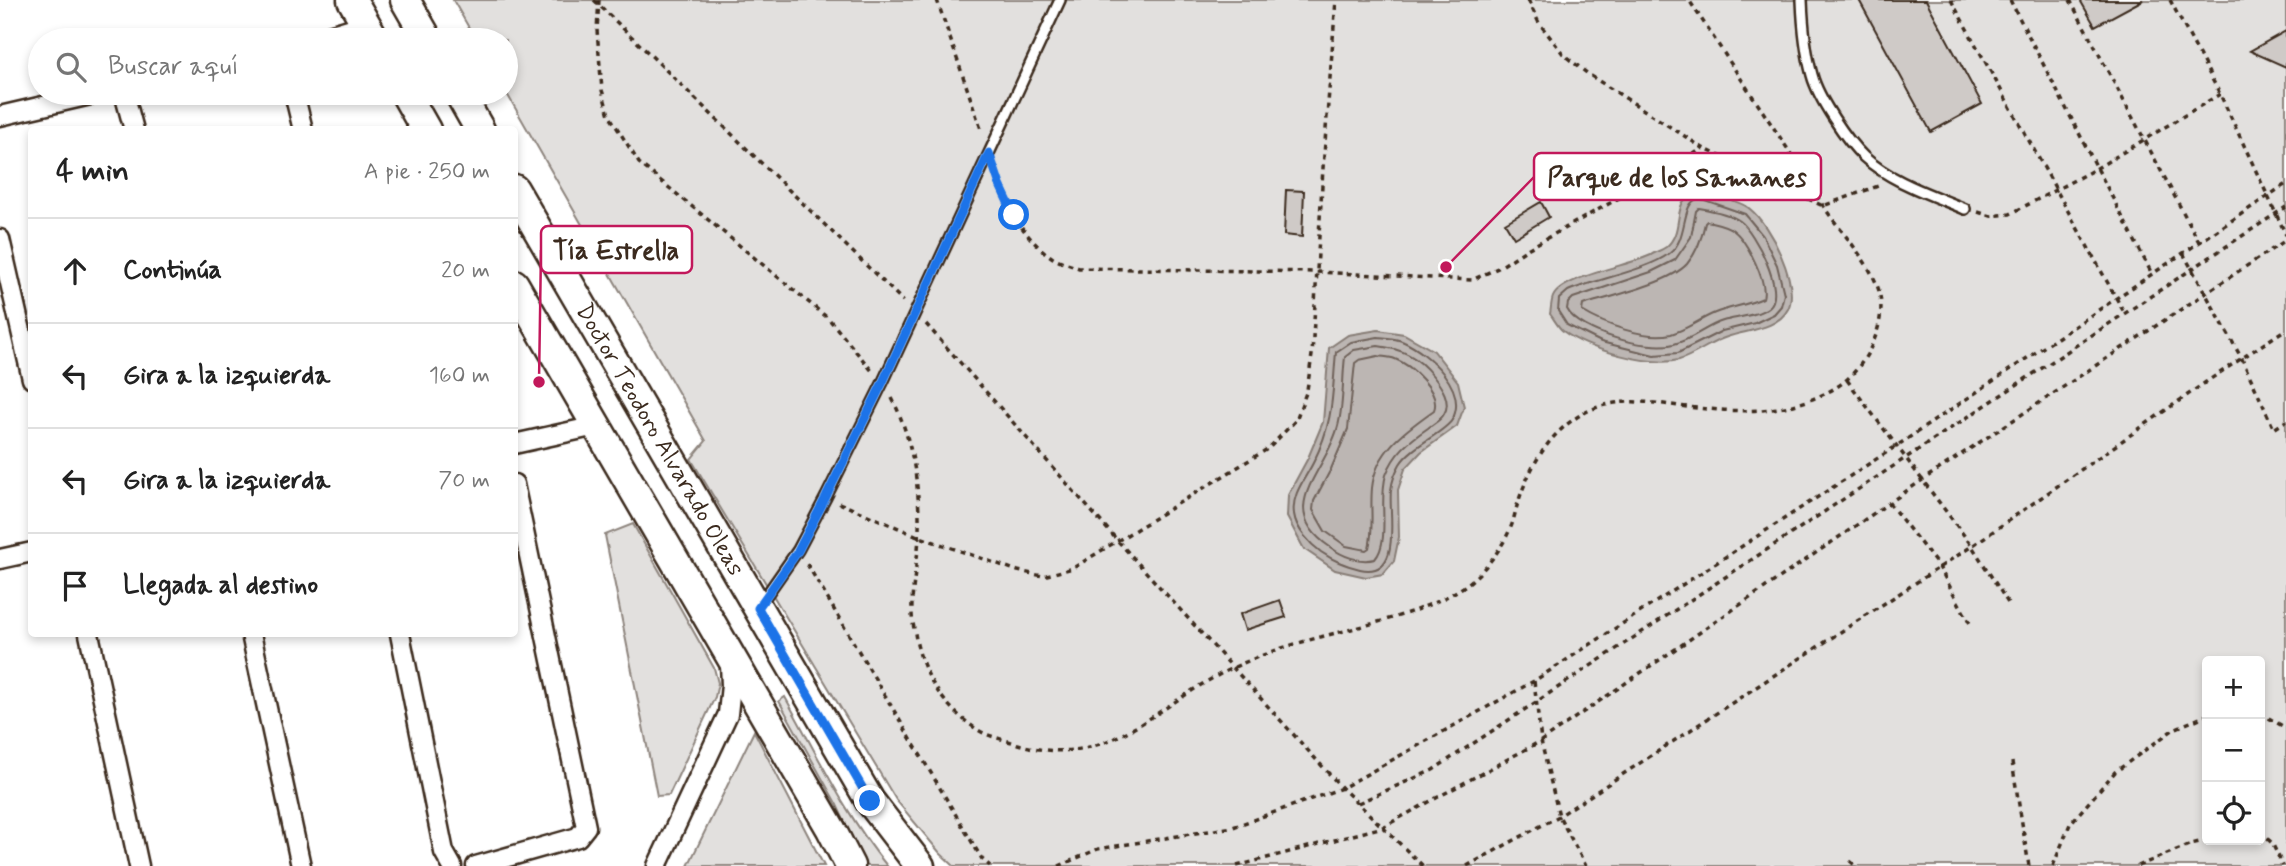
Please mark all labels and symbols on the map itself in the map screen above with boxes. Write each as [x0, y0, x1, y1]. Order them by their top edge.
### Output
callout: Parque de los Samanes [1534, 153, 1821, 200]
text: Parque de los Samanes [1547, 162, 1807, 196]
route start [998, 199, 1029, 230]
callout: Tía Estrella [541, 226, 692, 273]
text: Tía Estrella [553, 235, 679, 269]
street label: Doctor Teodoro Alvarado Oleas [568, 298, 751, 582]
route end [854, 785, 885, 816]

